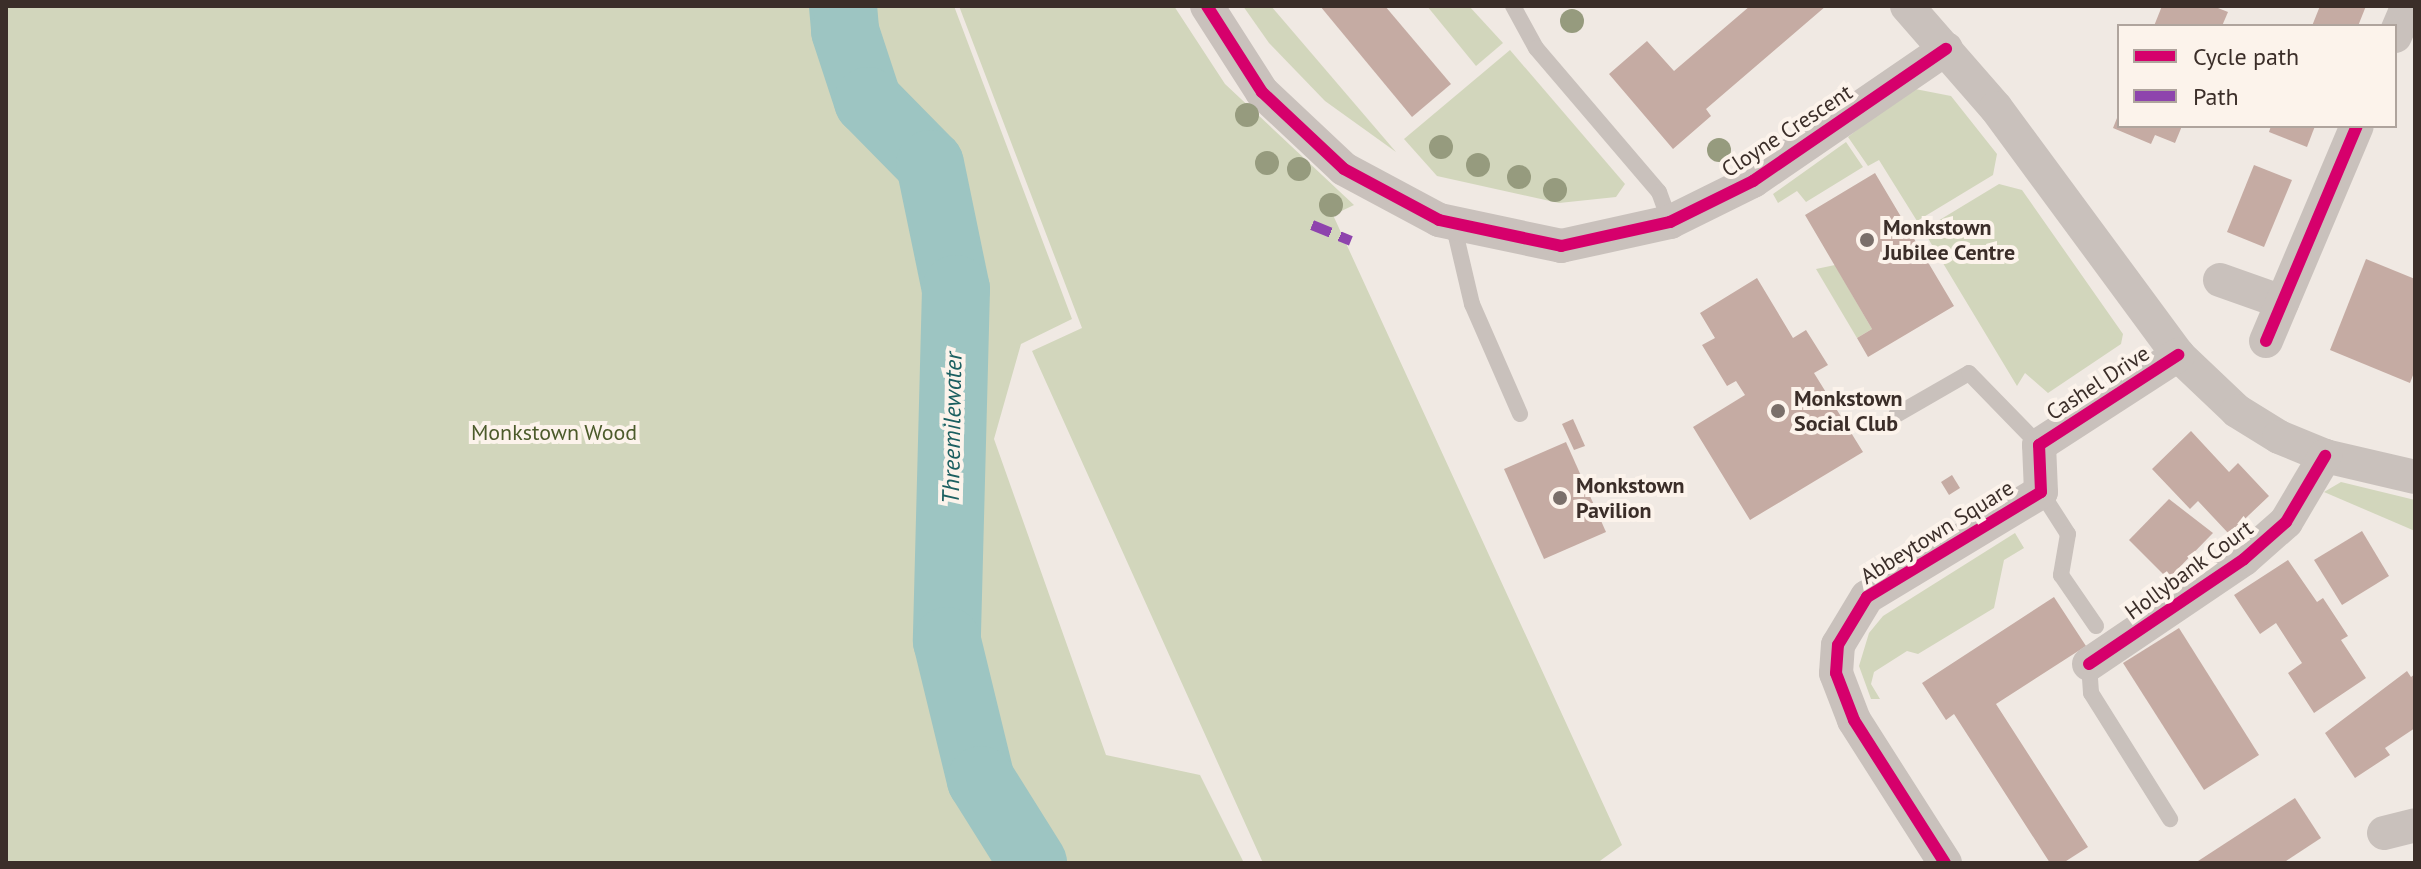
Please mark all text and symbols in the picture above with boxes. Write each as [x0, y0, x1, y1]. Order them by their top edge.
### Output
legend [2117, 24, 2397, 128]
text: Cycle path [2193, 41, 2299, 72]
street label: Cloyne Crescent [1717, 79, 1857, 183]
text: Path [2193, 81, 2239, 112]
place label: Monkstown Jubilee Centre [1883, 214, 2015, 266]
marker: Monkstown Jubilee Centre [1858, 231, 1876, 249]
street label: Cashel Drive [2042, 340, 2154, 426]
water label: Threemilewater [936, 352, 968, 504]
place label: Monkstown Social Club [1794, 385, 1903, 436]
marker: Monkstown Social Club [1769, 402, 1787, 420]
park label: Monkstown Wood [471, 420, 637, 446]
place label: Monkstown Pavilion [1576, 472, 1685, 524]
street label: Abbeytown Square [1856, 474, 2018, 590]
marker: Monkstown Pavilion [1551, 489, 1569, 507]
street label: Hollybank Court [2120, 515, 2258, 625]

